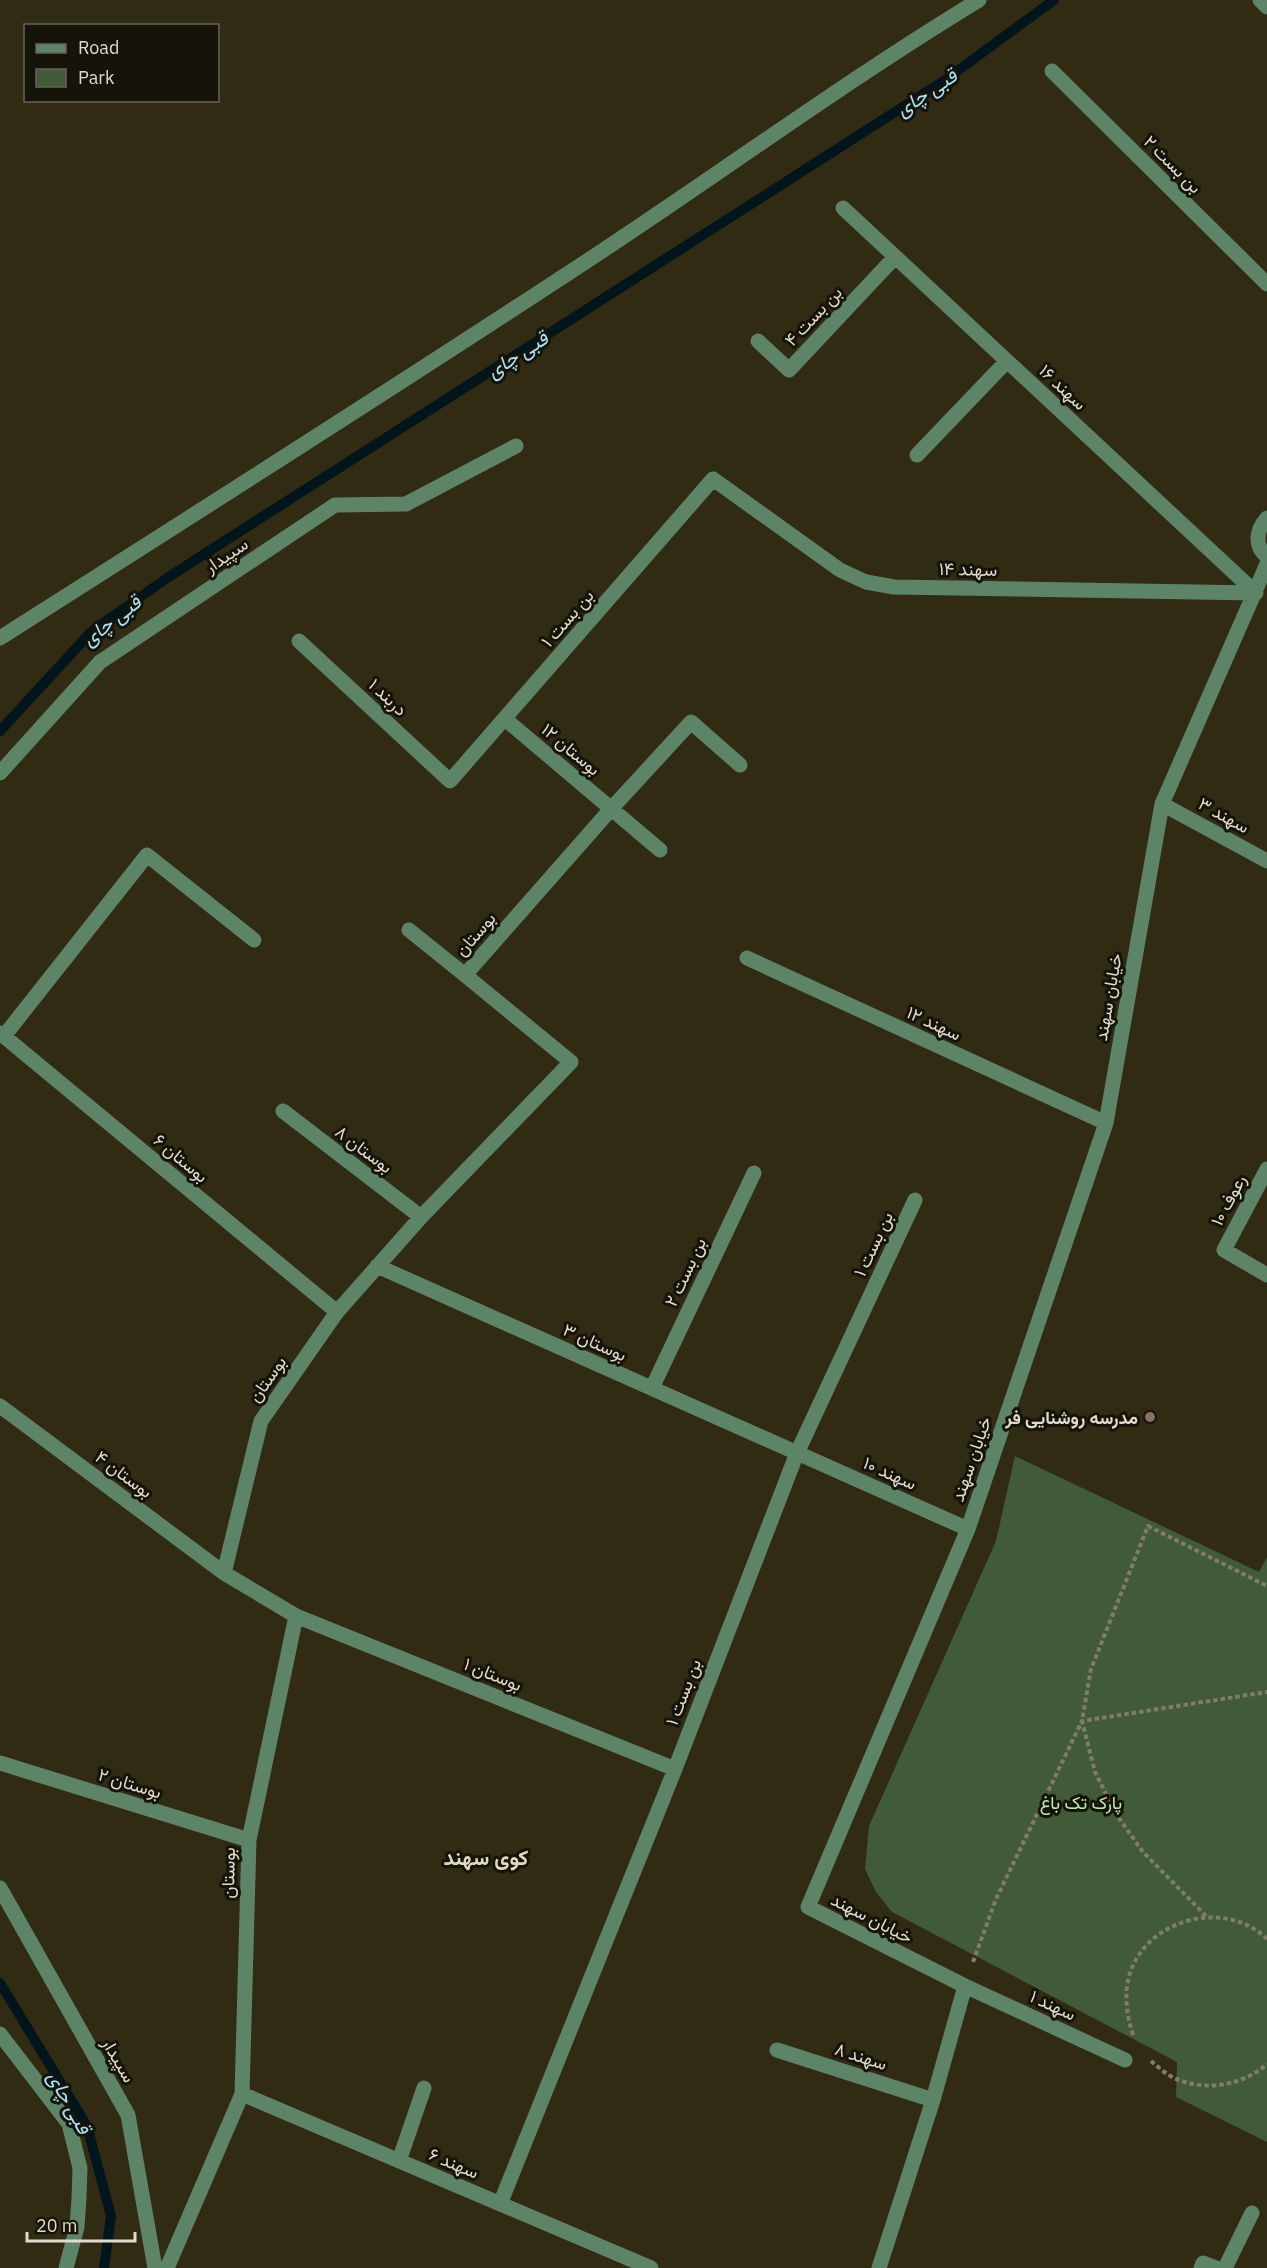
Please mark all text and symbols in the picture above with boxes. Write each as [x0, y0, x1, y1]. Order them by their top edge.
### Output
legend [24, 24, 219, 102]
text: Road [78, 36, 119, 59]
water label: قبی چای [890, 61, 964, 123]
text: Park [78, 66, 115, 89]
street label: بن بست ۲ [1139, 130, 1207, 198]
street label: بن بست ۴ [779, 281, 847, 351]
water label: قبی چای [481, 323, 555, 385]
street label: سهند ۱۶ [1034, 359, 1092, 415]
street label: سپیدار [199, 532, 253, 579]
street label: سهند ۱۴ [939, 557, 997, 581]
street label: بن بست ۱ [536, 584, 598, 652]
water label: قبی چای [76, 587, 148, 652]
street label: دربند ۱ [364, 673, 412, 721]
street label: بوستان ۱۲ [537, 718, 605, 780]
street label: سهند ۳ [1194, 792, 1254, 838]
street label: بوستان [449, 907, 501, 961]
street label: خیابان سهند [1089, 951, 1127, 1043]
street label: سهند ۱۲ [903, 1000, 965, 1046]
street label: بوستان ۸ [331, 1120, 397, 1178]
street label: بوستان ۶ [149, 1129, 213, 1187]
street label: رعوف ۱۰ [1205, 1170, 1251, 1230]
street label: بن بست ۱ [848, 1208, 898, 1280]
street label: بن بست ۲ [659, 1234, 711, 1310]
street label: بوستان ۳ [560, 1318, 630, 1366]
street label: بوستان [243, 1351, 291, 1407]
place label: مدرسه روشنایی فر [1004, 1406, 1138, 1429]
marker: مدرسه روشنایی فر [1143, 1410, 1157, 1424]
street label: خیابان سهند [946, 1413, 996, 1505]
street label: بوستان ۴ [91, 1445, 157, 1503]
street label: سهند ۱۰ [860, 1451, 920, 1495]
street label: بوستان ۱ [461, 1652, 525, 1696]
street label: بن بست ۱ [660, 1656, 706, 1728]
street label: بوستان ۲ [96, 1763, 164, 1803]
park label: پارک تک باغ [1040, 1791, 1122, 1815]
district label: کوی سهند [444, 1843, 528, 1871]
street label: بوستان [216, 1847, 240, 1899]
street label: خیابان سهند [827, 1888, 917, 1948]
street label: سهند ۱ [1026, 1984, 1080, 2026]
street label: سپیدار [96, 2033, 141, 2087]
street label: سهند ۸ [832, 2037, 890, 2075]
water label: قبی چای [41, 2066, 99, 2141]
street label: سهند ۶ [426, 2142, 482, 2184]
scale bar [27, 2205, 135, 2243]
text: 20 m [36, 2214, 78, 2237]

